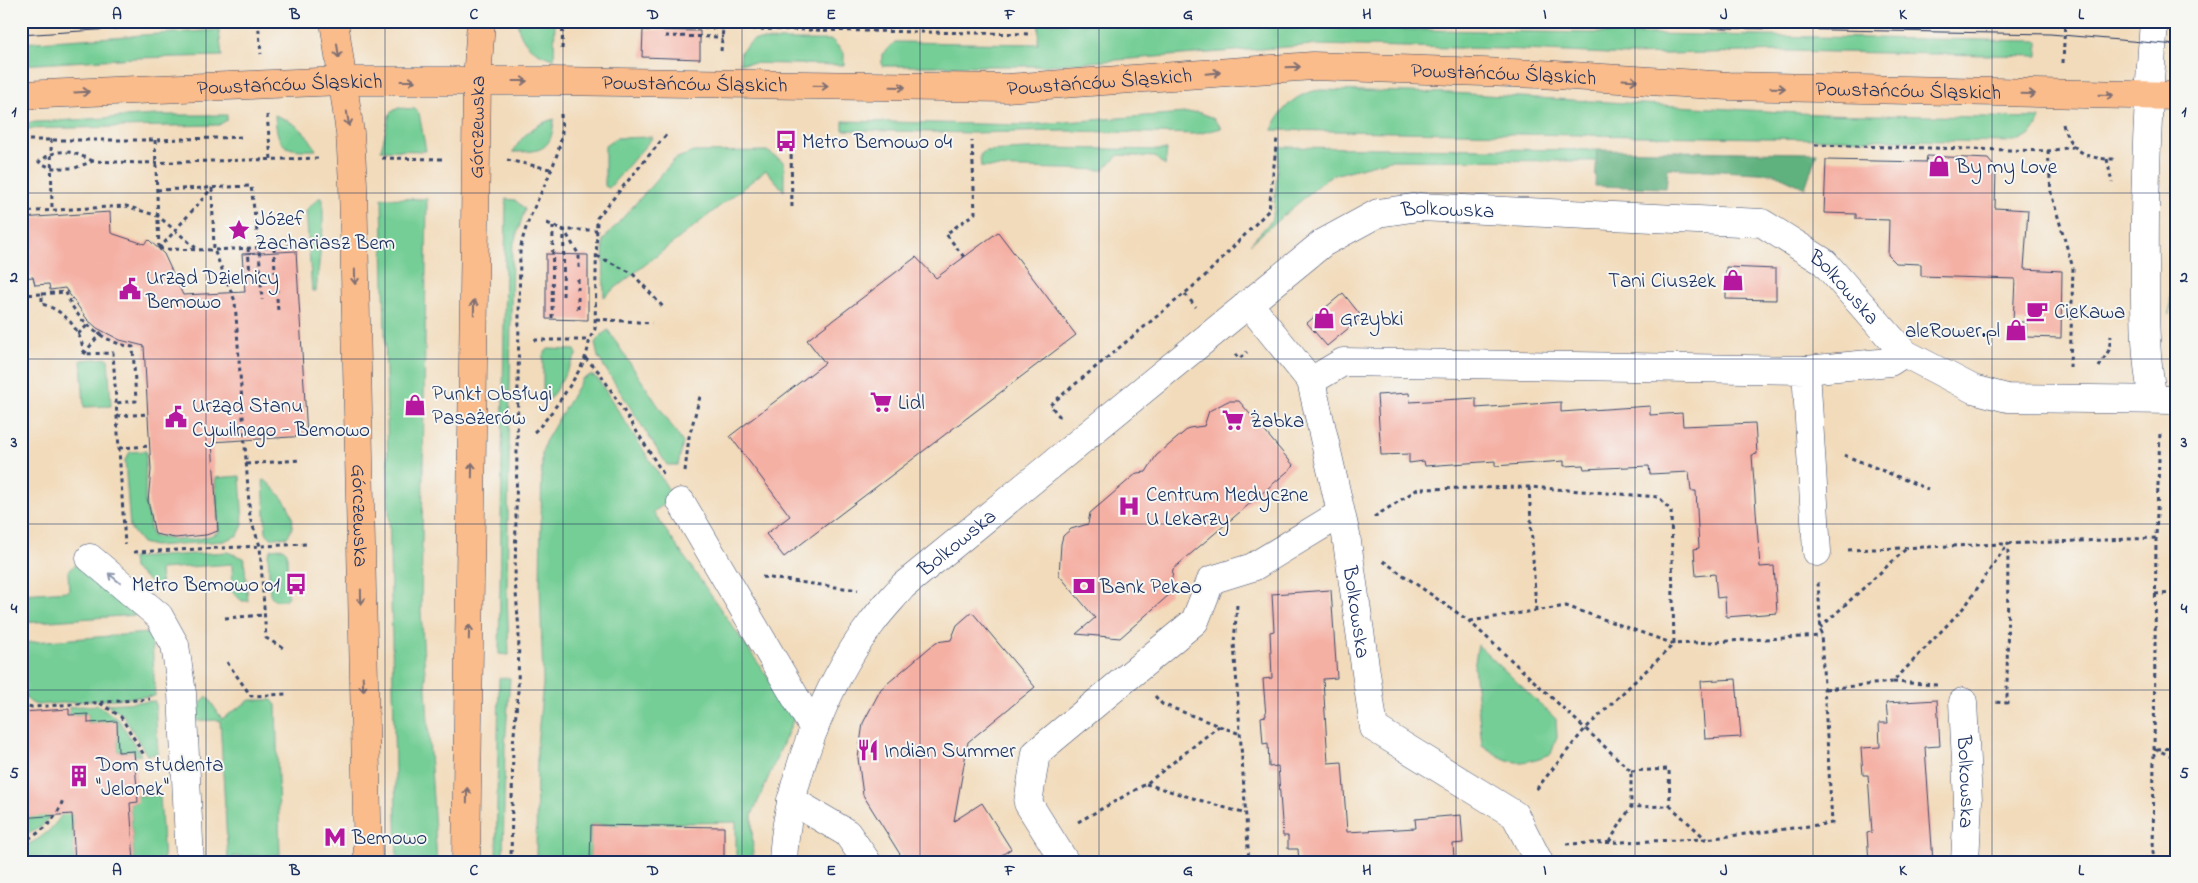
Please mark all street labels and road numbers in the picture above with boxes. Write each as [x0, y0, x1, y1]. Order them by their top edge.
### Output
street label: Powstańców Śląskich [1410, 56, 1597, 95]
street label: Powstańców Śląskich [1006, 62, 1193, 105]
street label: Powstańców Śląskich [196, 68, 383, 104]
street label: Powstańców Śląskich [602, 69, 788, 102]
street label: Górczewska [463, 75, 494, 179]
street label: Powstańców Śląskich [1815, 75, 2001, 109]
street label: Bolkowska [1399, 194, 1495, 228]
street label: Bolkowska [1802, 243, 1886, 332]
street label: Górczewska [342, 464, 374, 568]
street label: Bolkowska [912, 503, 1004, 585]
street label: Bolkowska [1334, 563, 1377, 661]
street label: Bolkowska [1948, 734, 1981, 829]

